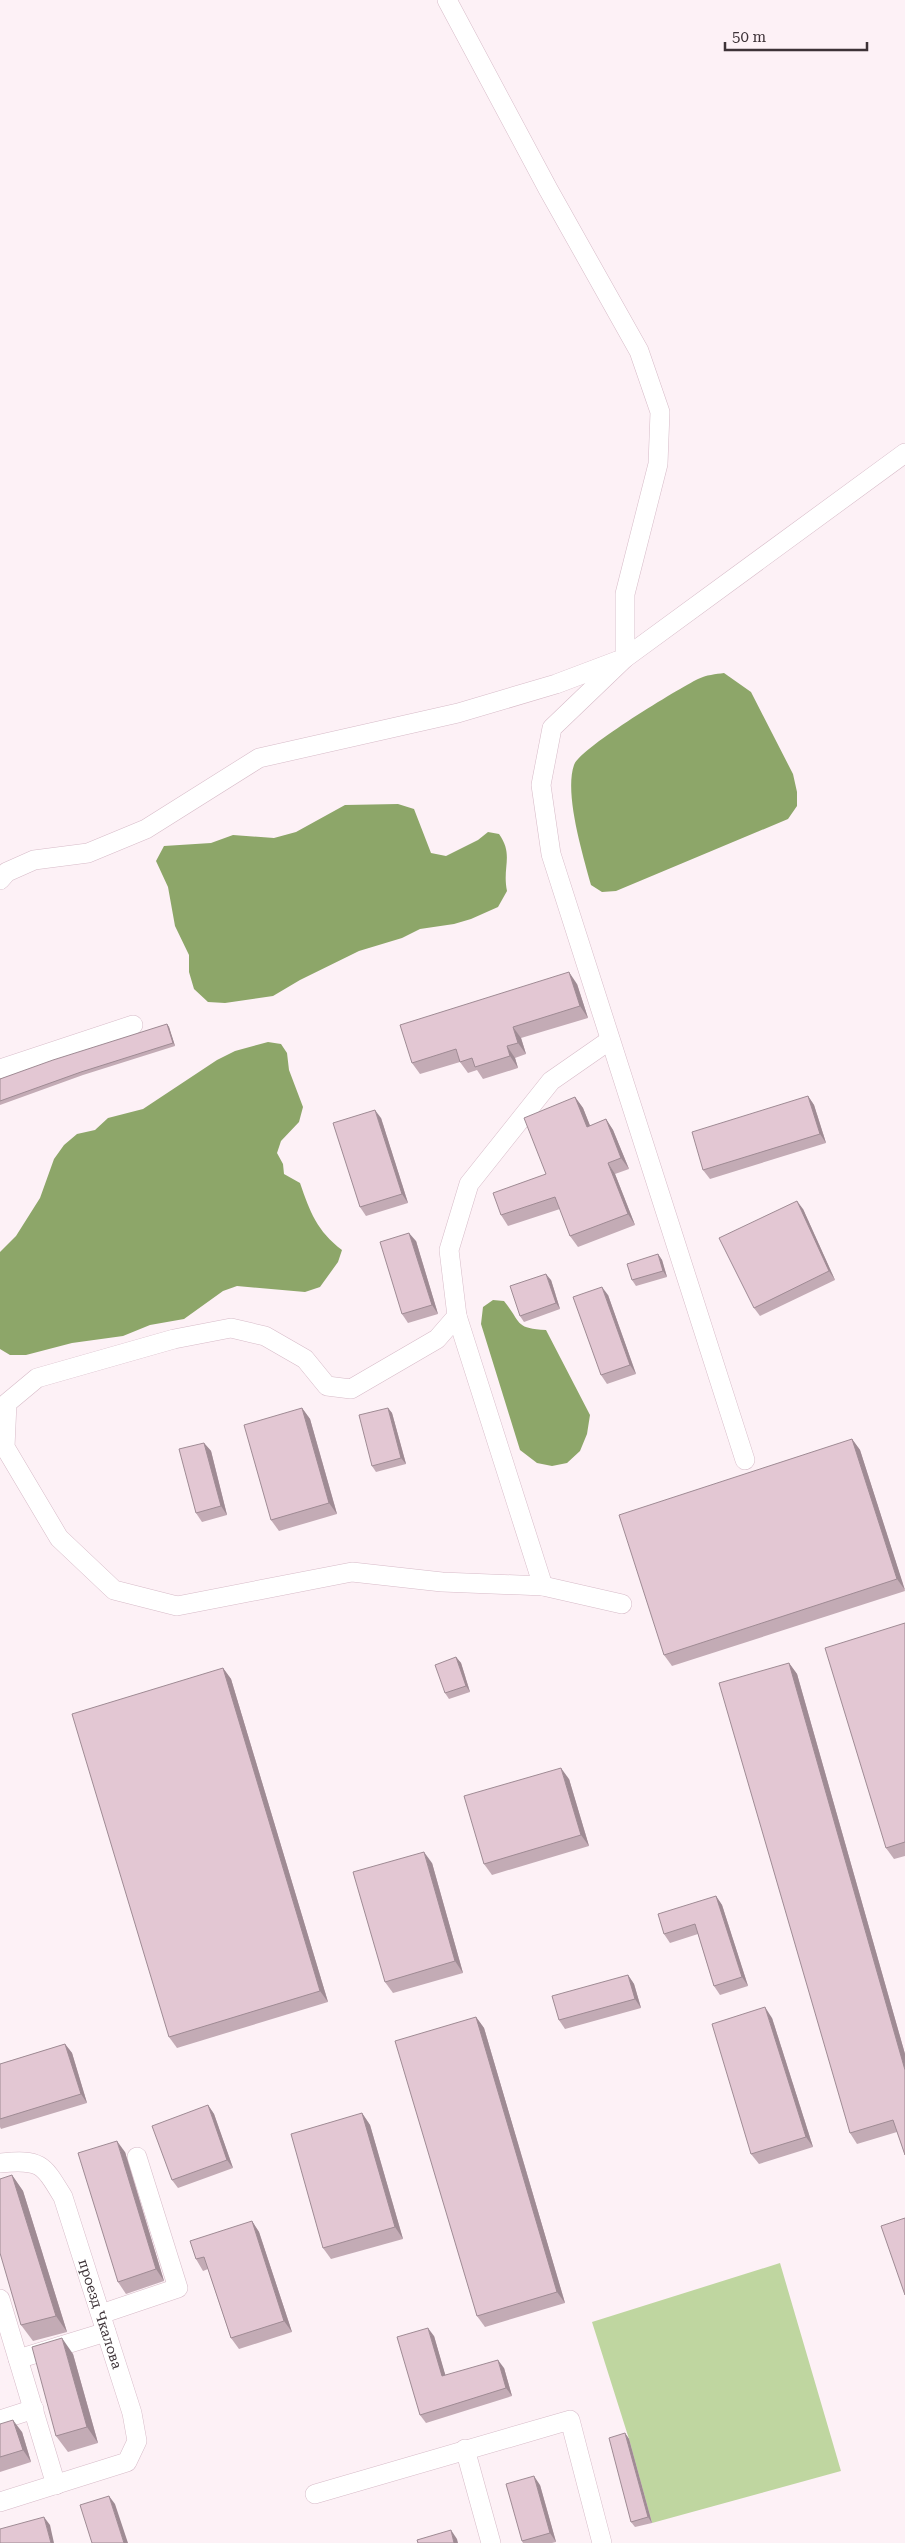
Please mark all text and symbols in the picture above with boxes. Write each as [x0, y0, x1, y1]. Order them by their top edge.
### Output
scale bar [725, 20, 868, 52]
text: 50 m [732, 28, 767, 46]
street label: проезд Чкалова [75, 2257, 125, 2371]

